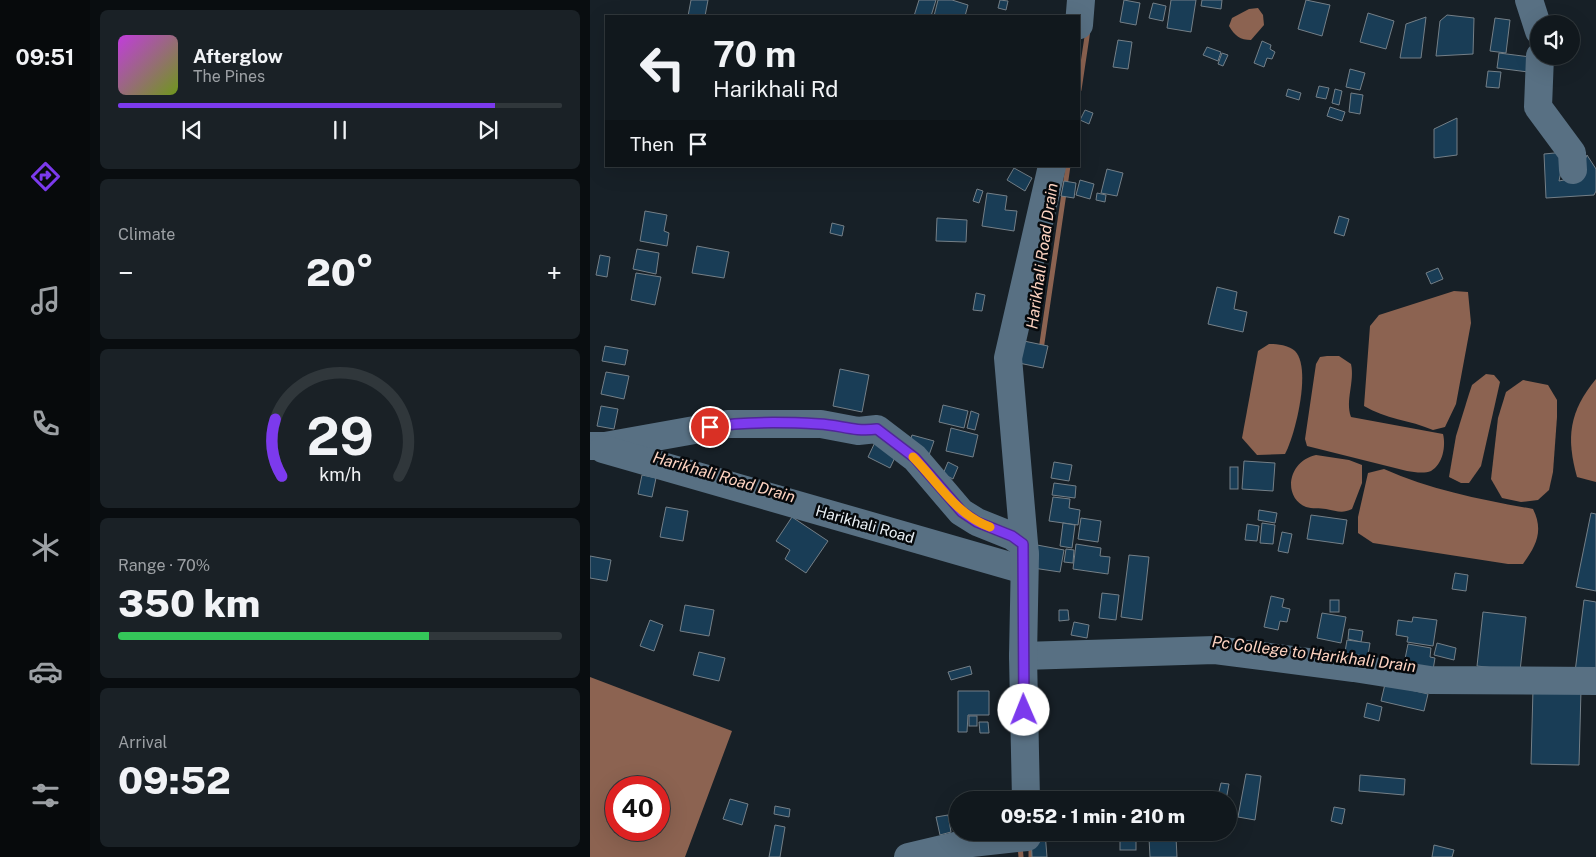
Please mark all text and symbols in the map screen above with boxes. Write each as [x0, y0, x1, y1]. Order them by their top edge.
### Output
map controls [1530, 15, 1580, 65]
button: sound [1530, 15, 1580, 65]
text: 70 m [713, 34, 796, 75]
icon: left [630, 35, 695, 100]
text: 09:51 [16, 44, 74, 70]
text: Afterglow [193, 45, 283, 67]
text: The Pines [193, 67, 265, 86]
text: Harikhali Rd [713, 76, 838, 102]
icon: previous [178, 116, 206, 144]
icon: pause [326, 116, 354, 144]
icon: next [474, 116, 502, 144]
icon: arrive [684, 130, 712, 158]
text: Then [630, 133, 674, 155]
icon: directions [28, 159, 63, 194]
water label: Harikhali Road Drain [1022, 182, 1062, 330]
text: Climate [118, 225, 175, 244]
text: 20° [306, 250, 374, 295]
text: − [118, 256, 134, 289]
text: + [546, 256, 562, 289]
icon: music [28, 283, 63, 318]
icon: phone [28, 406, 63, 441]
text: 29 [306, 406, 374, 467]
pin [689, 406, 731, 448]
icon: arrive [696, 413, 724, 441]
water label: Harikhali Road Drain [651, 448, 798, 506]
text: km/h [319, 464, 361, 485]
street label: Harikhali Road [814, 502, 916, 546]
icon: climate [28, 530, 63, 565]
text: Range · 70% [118, 556, 210, 575]
text: 350 km [118, 581, 260, 626]
water label: Pc College to Harikhali Drain [1211, 632, 1417, 676]
icon: car [28, 654, 63, 689]
position arrow [997, 683, 1049, 735]
text: Arrival [118, 733, 167, 752]
text: 09:52 [118, 758, 231, 803]
speed limit sign: 40 [605, 776, 670, 841]
icon: filters [28, 778, 63, 813]
text: 09:52 · 1 min · 210 m [1001, 805, 1185, 827]

